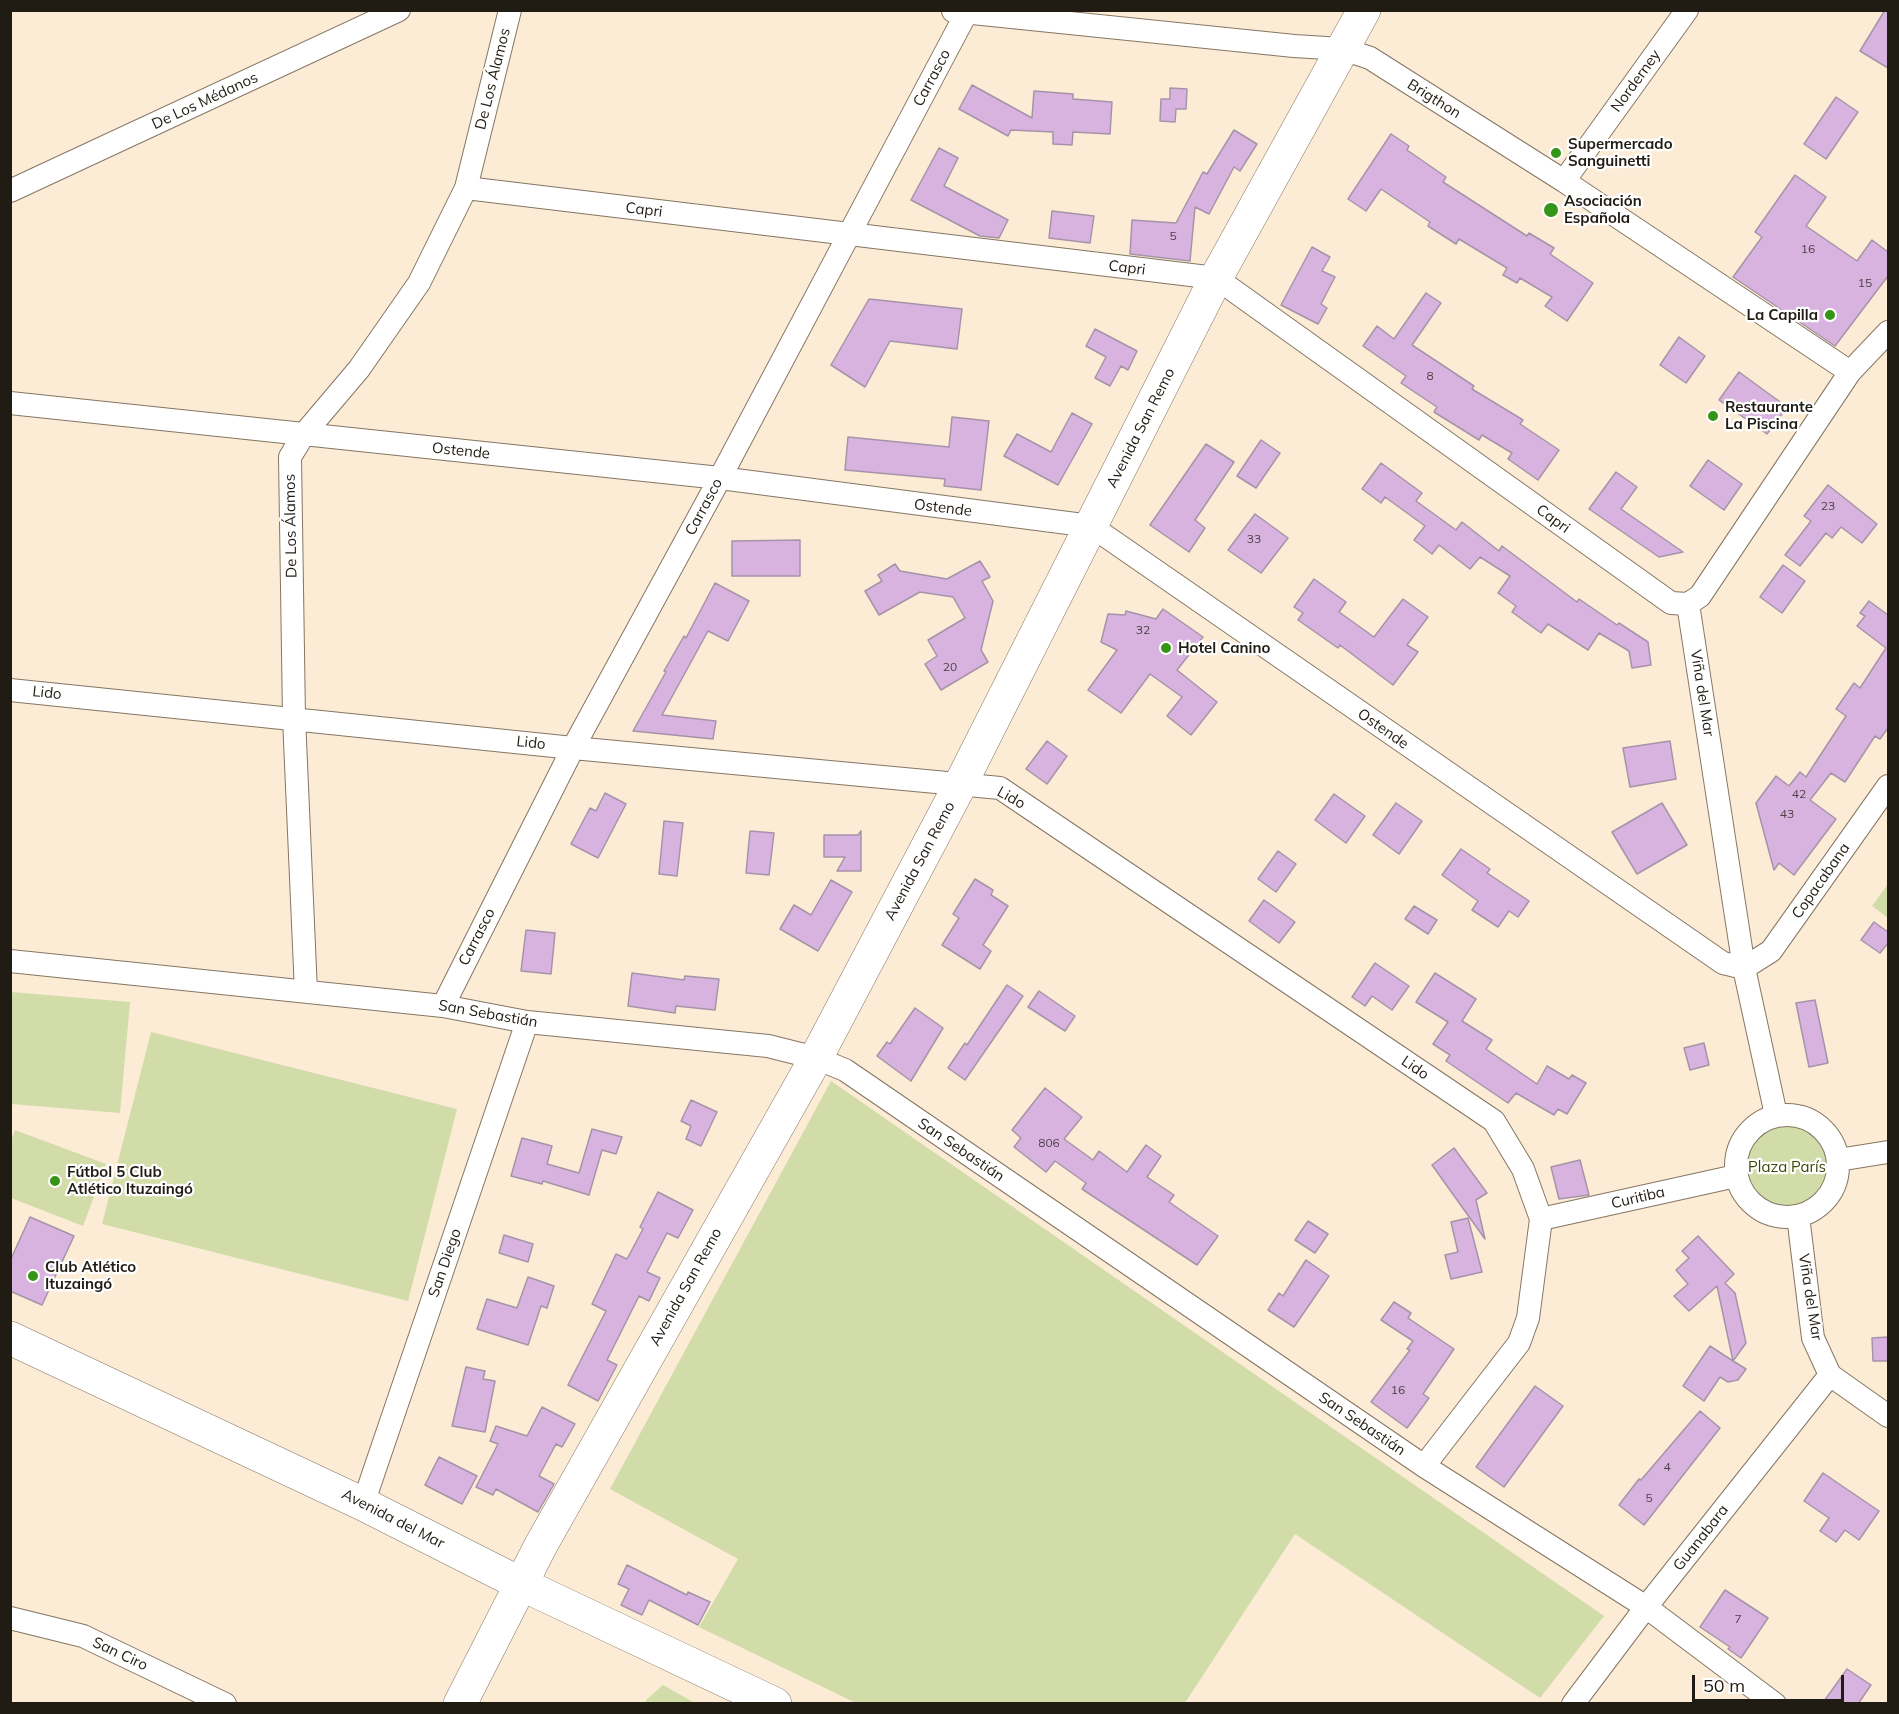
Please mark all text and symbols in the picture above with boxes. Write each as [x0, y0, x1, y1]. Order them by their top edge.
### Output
street label: De Los Álamos [472, 26, 514, 132]
street label: Carrasco [909, 46, 955, 110]
street label: Norderney [1607, 46, 1665, 116]
street label: De Los Médanos [149, 69, 261, 133]
street label: Brigthon [1404, 76, 1464, 122]
place label: Supermercado Sanguinetti [1568, 135, 1673, 170]
marker: Supermercado Sanguinetti [1549, 146, 1563, 160]
place label: Asociación Española [1564, 192, 1642, 227]
street label: Capri [625, 199, 663, 221]
marker: Asociación Española [1542, 201, 1560, 219]
house number: 5 [1169, 229, 1177, 243]
house number: 16 [1801, 242, 1815, 256]
street label: Capri [1108, 257, 1146, 279]
house number: 15 [1858, 276, 1872, 290]
place label: La Capilla [1747, 306, 1818, 324]
marker: La Capilla [1823, 308, 1837, 322]
street label: Avenida San Remo [1103, 365, 1179, 491]
house number: 8 [1426, 369, 1434, 383]
place label: Restaurante La Piscina [1725, 398, 1813, 433]
marker: Restaurante La Piscina [1706, 409, 1720, 423]
street label: Ostende [431, 439, 491, 463]
street label: De Los Álamos [281, 474, 301, 578]
street label: Carrasco [681, 475, 727, 539]
street label: Ostende [913, 496, 973, 520]
house number: 23 [1821, 499, 1835, 513]
street label: Capri [1533, 501, 1573, 537]
house number: 33 [1247, 532, 1261, 546]
house number: 32 [1136, 623, 1150, 637]
place label: Hotel Canino [1178, 639, 1270, 657]
marker: Hotel Canino [1159, 641, 1173, 655]
street label: Viña del Mar [1686, 648, 1718, 738]
house number: 20 [943, 660, 957, 674]
street label: Lido [31, 683, 63, 703]
street label: Ostende [1354, 705, 1412, 753]
street label: Lido [515, 733, 547, 753]
street label: Lido [994, 783, 1028, 813]
house number: 42 [1792, 787, 1806, 801]
street label: Avenida San Remo [881, 798, 959, 924]
house number: 43 [1780, 807, 1794, 821]
street label: Copacabana [1788, 840, 1854, 922]
street label: Carrasco [455, 905, 499, 969]
street label: San Sebastián [437, 996, 539, 1032]
street label: Lido [1398, 1052, 1432, 1084]
street label: San Sebastián [914, 1114, 1008, 1186]
house number: 806 [1038, 1136, 1060, 1150]
park label: Plaza París [1748, 1158, 1826, 1176]
place label: Fútbol 5 Club Atlético Ituzaingó [67, 1163, 193, 1198]
marker: Fútbol 5 Club Atlético Ituzaingó [48, 1174, 62, 1188]
street label: Curitiba [1609, 1183, 1667, 1213]
street label: Avenida San Remo [646, 1225, 726, 1349]
street label: San Diego [425, 1226, 465, 1300]
street label: Viña del Mar [1794, 1252, 1826, 1342]
place label: Club Atlético Ituzaingó [45, 1258, 136, 1293]
marker: Club Atlético Ituzaingó [26, 1269, 40, 1283]
house number: 16 [1391, 1383, 1405, 1397]
street label: San Sebastián [1315, 1388, 1409, 1460]
house number: 4 [1663, 1460, 1671, 1474]
street label: Avenida del Mar [339, 1485, 447, 1553]
house number: 5 [1645, 1491, 1653, 1505]
street label: Guanabara [1670, 1501, 1732, 1575]
house number: 7 [1734, 1612, 1742, 1626]
street label: San Ciro [90, 1633, 150, 1675]
scale bar [1695, 1663, 1846, 1701]
text: 50 m [1703, 1674, 1745, 1697]

